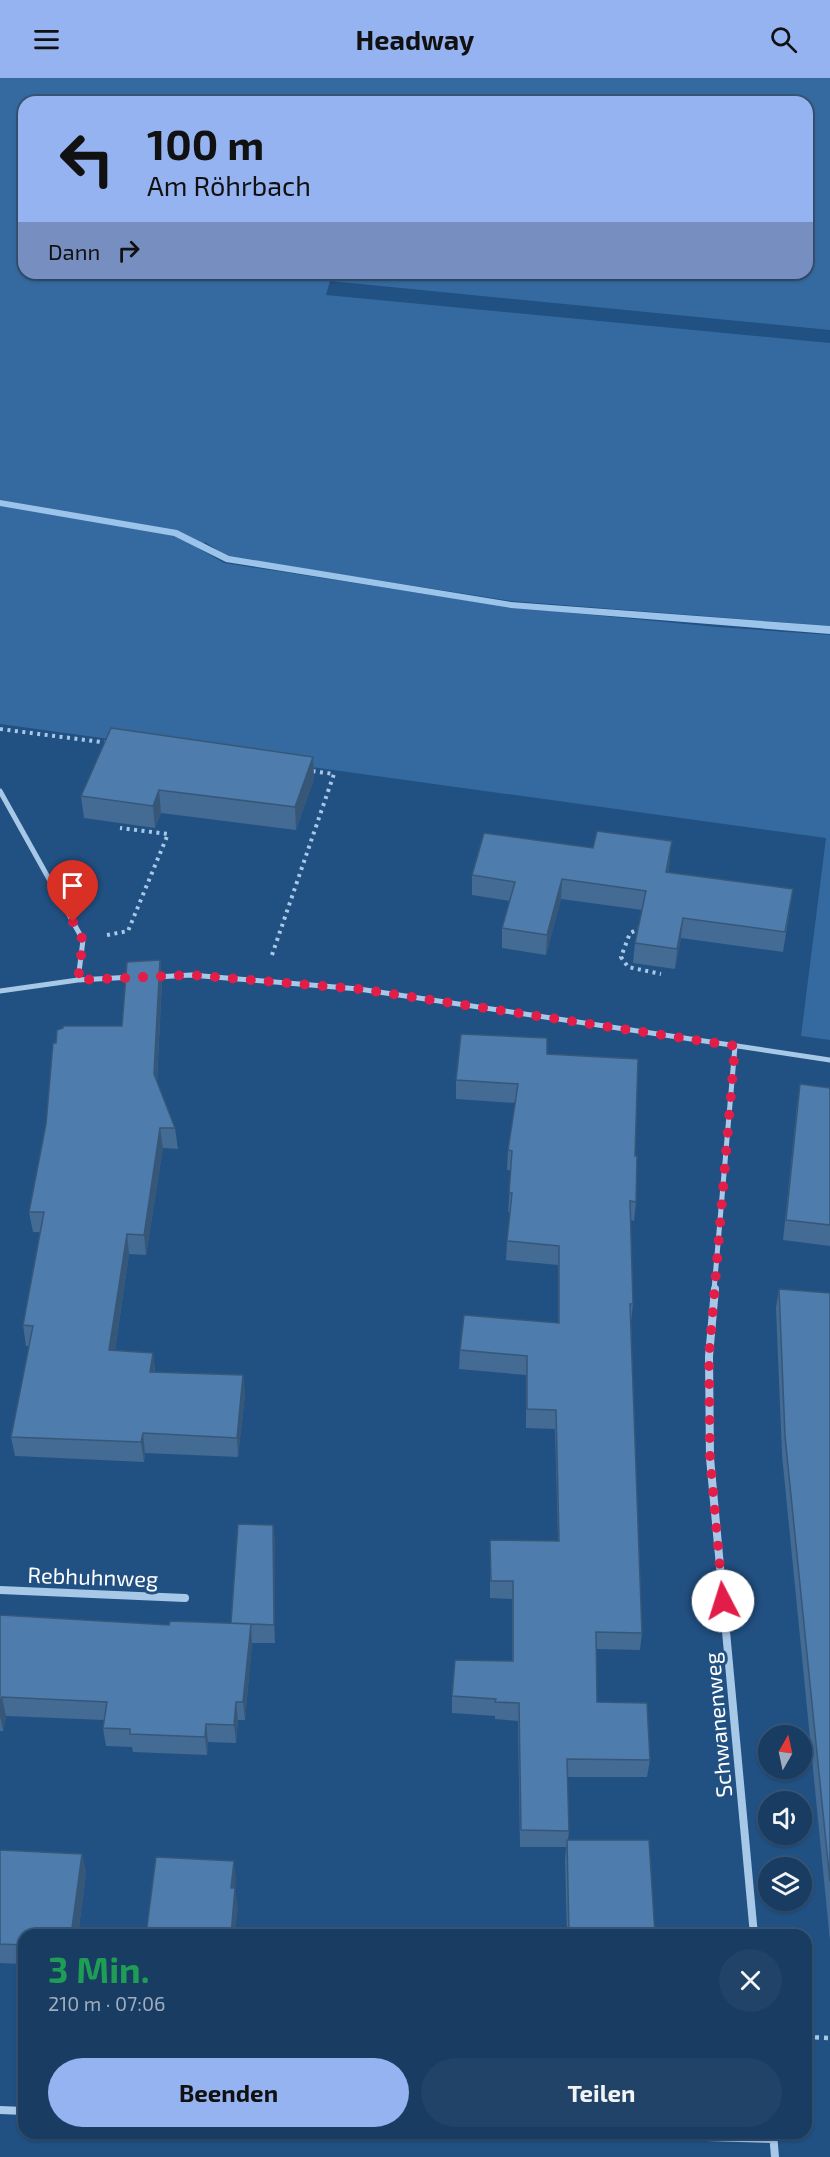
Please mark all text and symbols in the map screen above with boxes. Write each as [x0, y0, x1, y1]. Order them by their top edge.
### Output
icon: menu [30, 23, 63, 56]
text: Headway [356, 23, 474, 55]
icon: search [767, 23, 800, 56]
text: 100 m [147, 118, 264, 168]
icon: left [48, 120, 126, 198]
text: Am Röhrbach [147, 169, 311, 201]
icon: right [112, 234, 145, 267]
text: Dann [48, 238, 100, 264]
pin [47, 860, 98, 922]
icon: arrive [56, 869, 89, 902]
street label: Rebhuhnweg [27, 1561, 159, 1591]
position arrow [691, 1569, 755, 1633]
street label: Schwanenweg [698, 1651, 736, 1799]
north arrow [758, 1725, 812, 1779]
map controls [758, 1725, 812, 1911]
button: sound [758, 1791, 812, 1845]
button: layers [758, 1857, 812, 1911]
text: 3 Min. [48, 1947, 149, 1990]
button: close [719, 1949, 782, 2012]
text: 210 m · 07:06 [48, 1991, 165, 2015]
button: Beenden [48, 2058, 409, 2127]
button: Teilen [421, 2058, 782, 2127]

